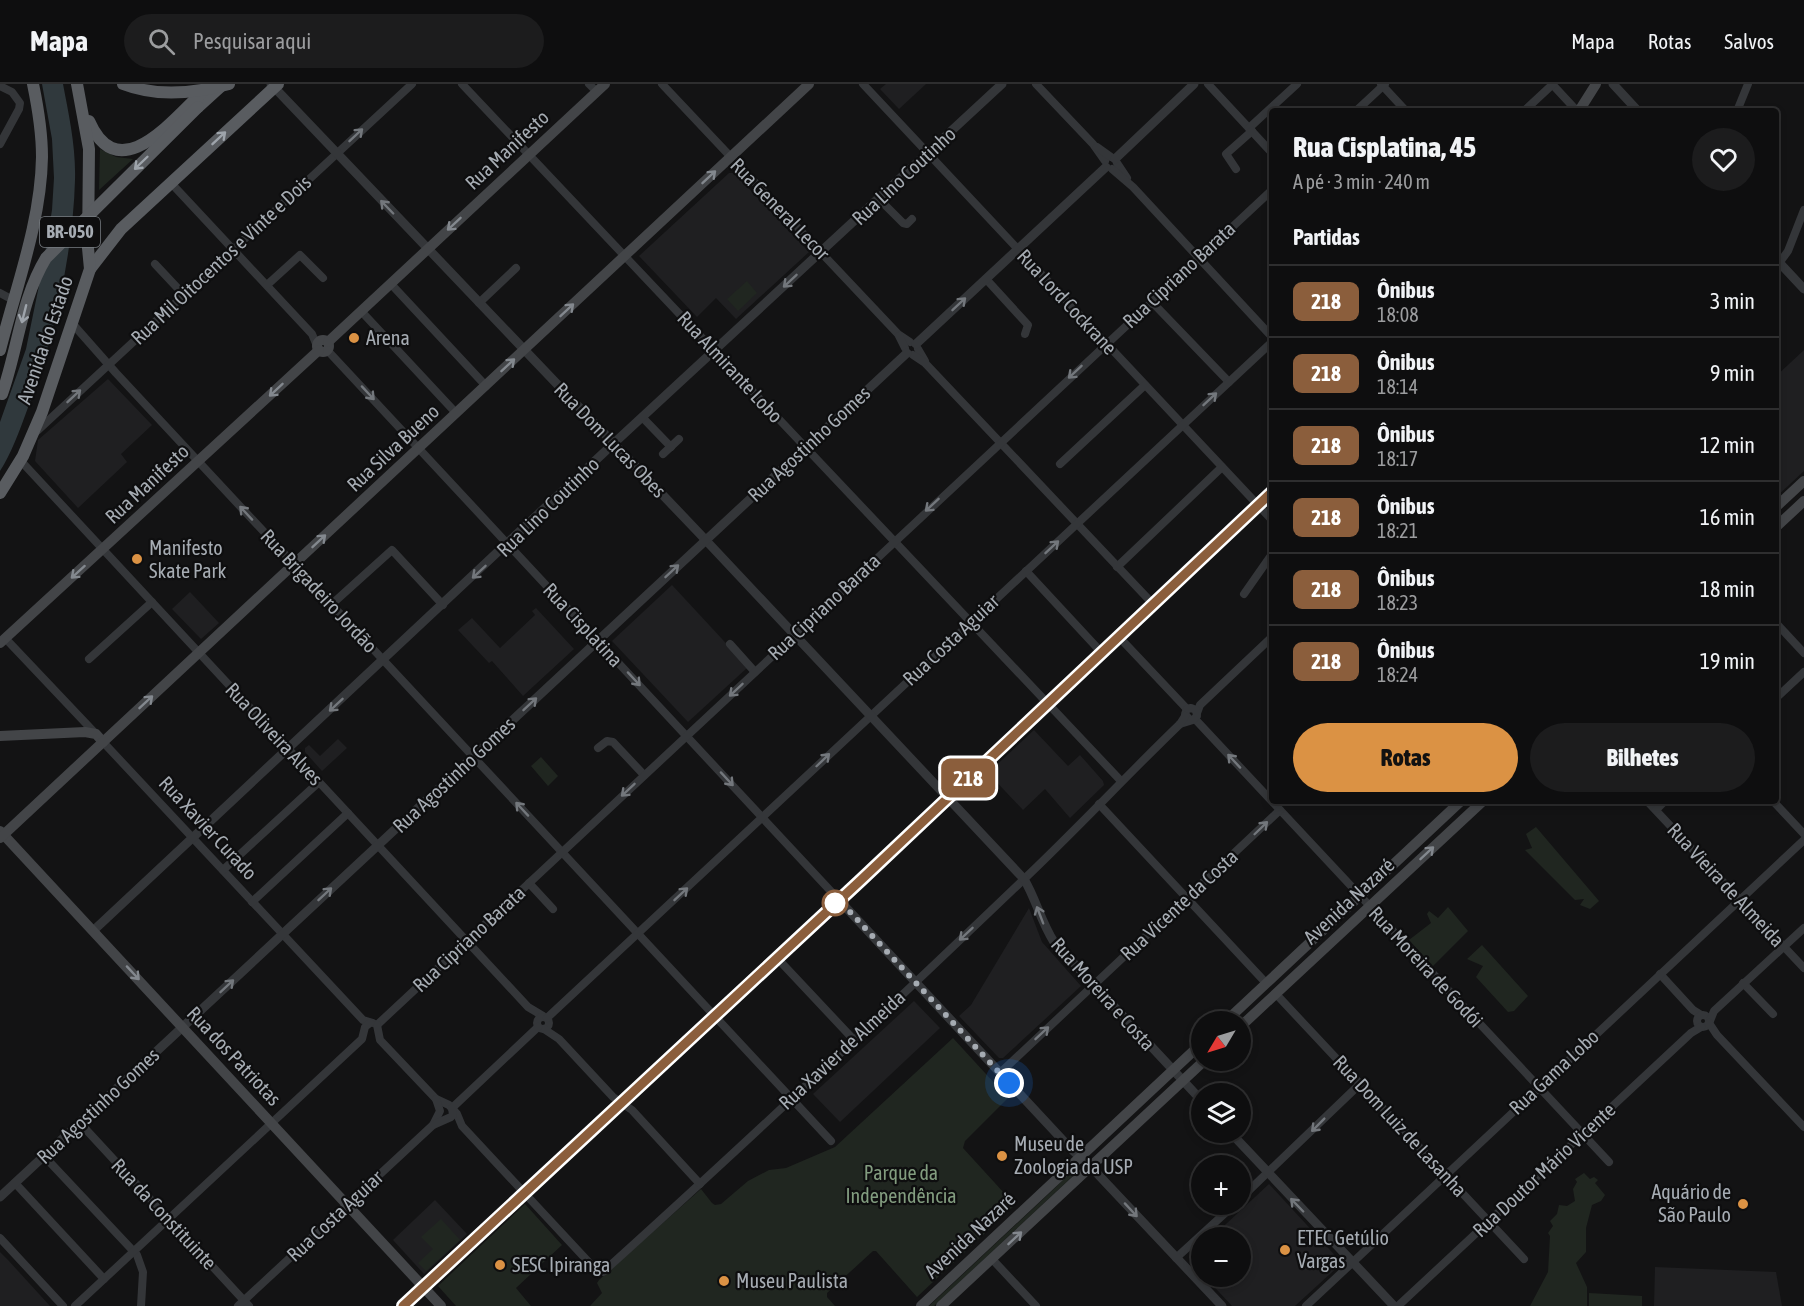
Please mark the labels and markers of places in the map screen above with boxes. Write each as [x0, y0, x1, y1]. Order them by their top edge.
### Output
place label: Arena [366, 326, 410, 349]
marker: Arena [347, 331, 361, 345]
place label: Manifesto Skate Park [149, 536, 226, 582]
marker: Manifesto Skate Park [130, 552, 144, 566]
unlabelled marker [822, 890, 848, 916]
place label: Museu de Zoologia da USP [1014, 1132, 1133, 1178]
marker: Museu de Zoologia da USP [995, 1149, 1009, 1163]
place label: Aquário de São Paulo [1652, 1180, 1731, 1226]
marker: Aquário de São Paulo [1736, 1197, 1750, 1211]
place label: ETEC Getúlio Vargas [1297, 1226, 1389, 1272]
marker: ETEC Getúlio Vargas [1278, 1243, 1292, 1257]
place label: SESC Ipiranga [512, 1253, 610, 1276]
marker: SESC Ipiranga [493, 1258, 507, 1272]
place label: Museu Paulista [736, 1269, 848, 1292]
marker: Museu Paulista [717, 1274, 731, 1288]

